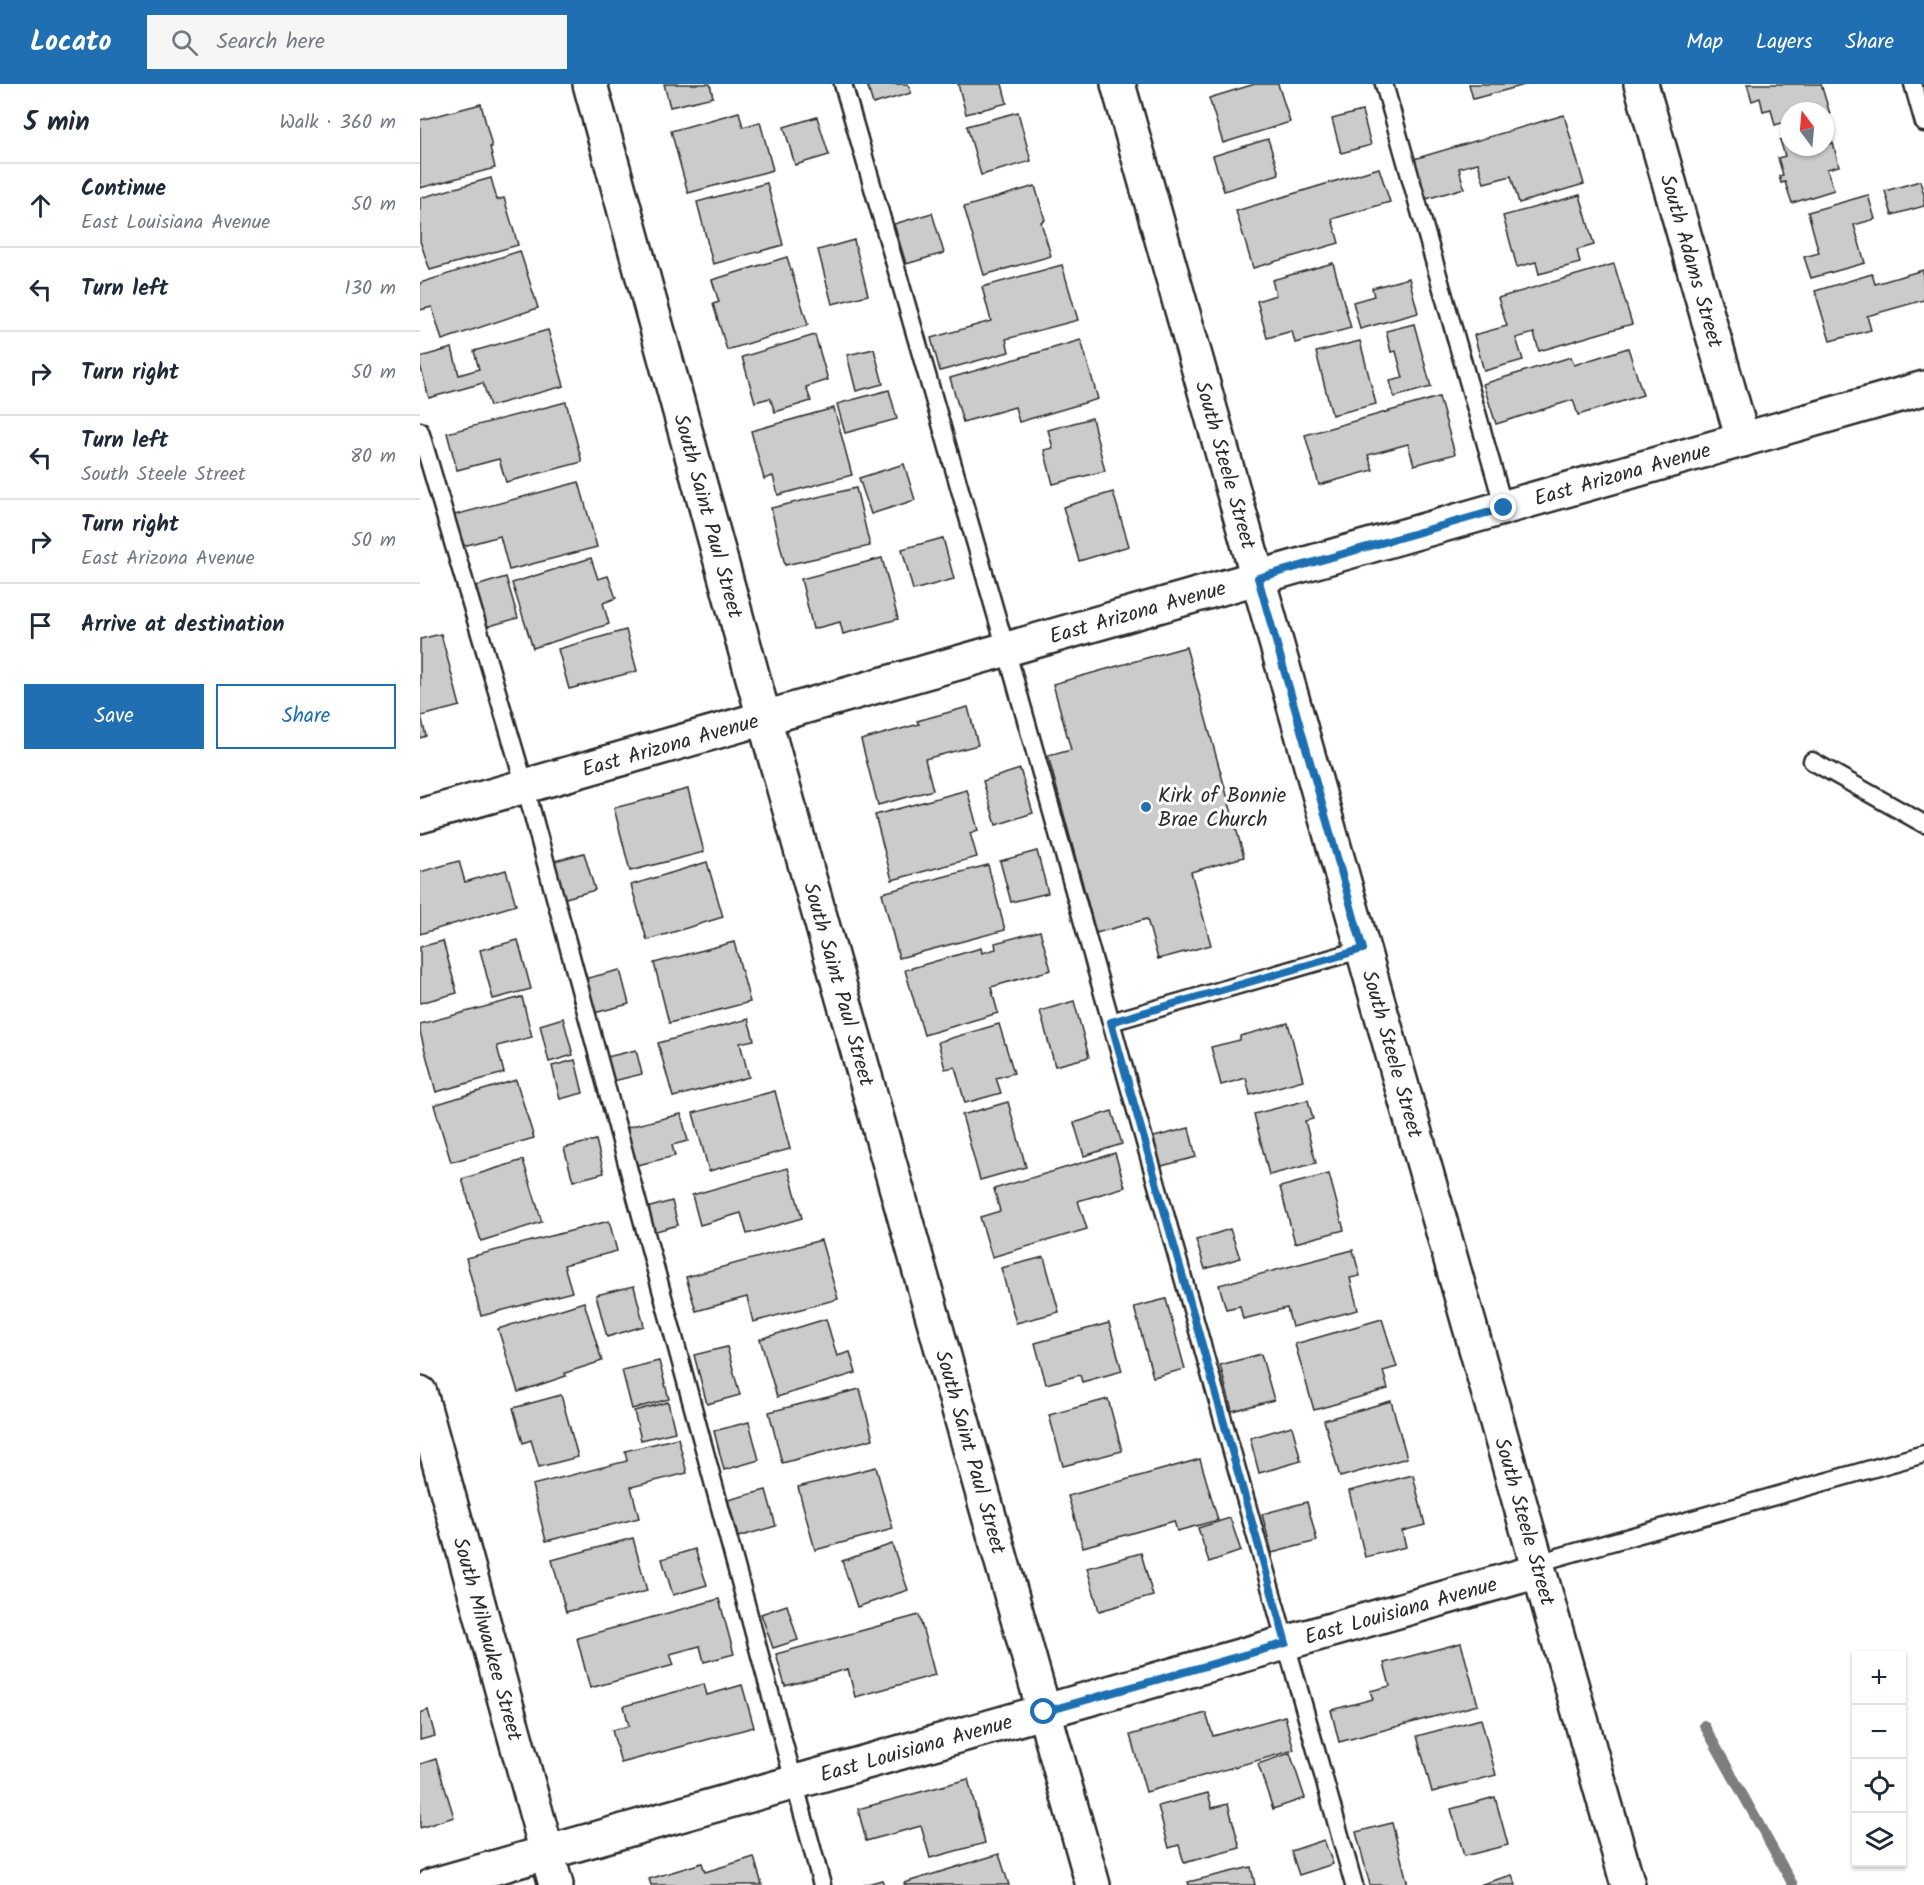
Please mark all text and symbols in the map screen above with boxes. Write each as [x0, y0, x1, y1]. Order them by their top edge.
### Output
search box [147, 15, 567, 69]
text: Locato [30, 20, 111, 65]
text: Search here [216, 25, 325, 60]
icon: search [168, 26, 201, 59]
text: Map [1686, 26, 1723, 59]
text: Layers [1756, 26, 1812, 59]
text: Share [1845, 26, 1894, 59]
text: 5 min [24, 102, 90, 144]
north arrow [1780, 102, 1834, 156]
text: Walk · 360 m [279, 107, 396, 139]
street label: South Adams Street [1650, 171, 1731, 353]
text: Continue [81, 172, 166, 207]
icon: ahead [24, 189, 57, 222]
text: 50 m [351, 189, 396, 221]
text: East Louisiana Avenue [81, 207, 270, 239]
text: Turn left [81, 272, 168, 307]
icon: left [24, 273, 57, 306]
text: 130 m [344, 273, 396, 305]
text: Turn right [81, 356, 179, 391]
icon: right [24, 357, 57, 390]
text: 50 m [351, 357, 396, 389]
street label: South Steele Street [1185, 378, 1264, 554]
street label: South Saint Paul Street [663, 410, 751, 623]
text: Turn left [81, 424, 168, 459]
street label: East Arizona Avenue [1530, 434, 1715, 516]
icon: left [24, 441, 57, 474]
text: 80 m [350, 441, 396, 473]
text: South Steele Street [81, 459, 246, 491]
route end [1490, 494, 1516, 520]
text: Turn right [81, 508, 179, 543]
icon: right [24, 525, 57, 558]
text: 50 m [351, 525, 396, 557]
text: East Arizona Avenue [81, 543, 255, 575]
street label: East Arizona Avenue [1046, 572, 1231, 654]
text: Arrive at destination [81, 608, 284, 643]
icon: arrive [24, 609, 57, 642]
button: Save [24, 684, 204, 749]
button: Share [216, 684, 396, 749]
street label: East Arizona Avenue [578, 705, 763, 787]
place label: Kirk of Bonnie Brae Church [1158, 780, 1287, 837]
marker: Kirk of Bonnie Brae Church [1139, 800, 1153, 814]
street label: South Saint Paul Street [793, 879, 882, 1091]
street label: South Steele Street [1352, 966, 1431, 1143]
street label: South Saint Paul Street [925, 1347, 1014, 1559]
street label: South Steele Street [1484, 1434, 1563, 1611]
street label: South Milwaukee Street [443, 1534, 531, 1746]
street label: East Louisiana Avenue [1301, 1569, 1502, 1655]
map controls [1852, 1651, 1906, 1867]
button: + [1852, 1651, 1906, 1705]
route start [1030, 1698, 1056, 1724]
button: − [1852, 1705, 1906, 1759]
street label: East Louisiana Avenue [816, 1706, 1017, 1792]
button: locate [1852, 1759, 1906, 1813]
button: layers [1852, 1813, 1906, 1867]

